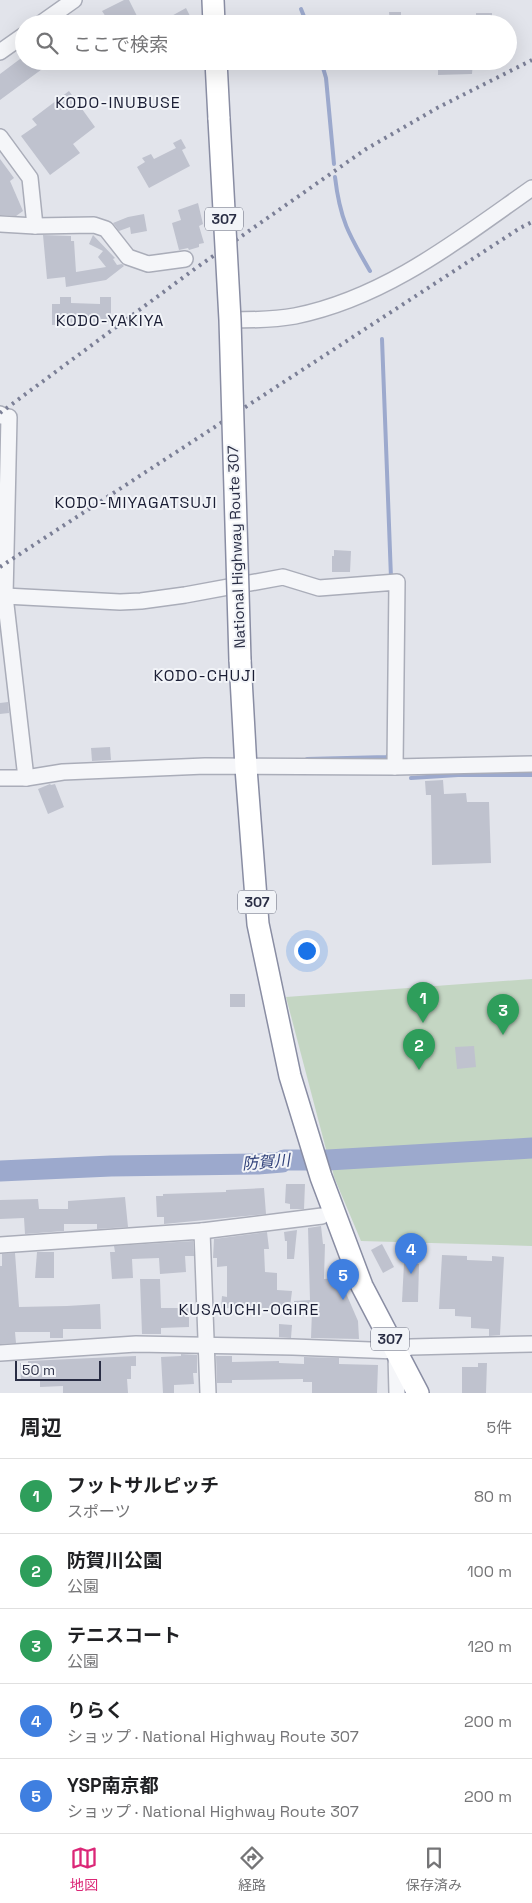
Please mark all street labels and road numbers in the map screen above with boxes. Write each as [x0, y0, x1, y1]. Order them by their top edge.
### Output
road number: 307 [205, 208, 243, 230]
street label: National Highway Route 307 [223, 445, 249, 649]
road number: 307 [238, 890, 276, 914]
road number: 307 [371, 1328, 409, 1350]

